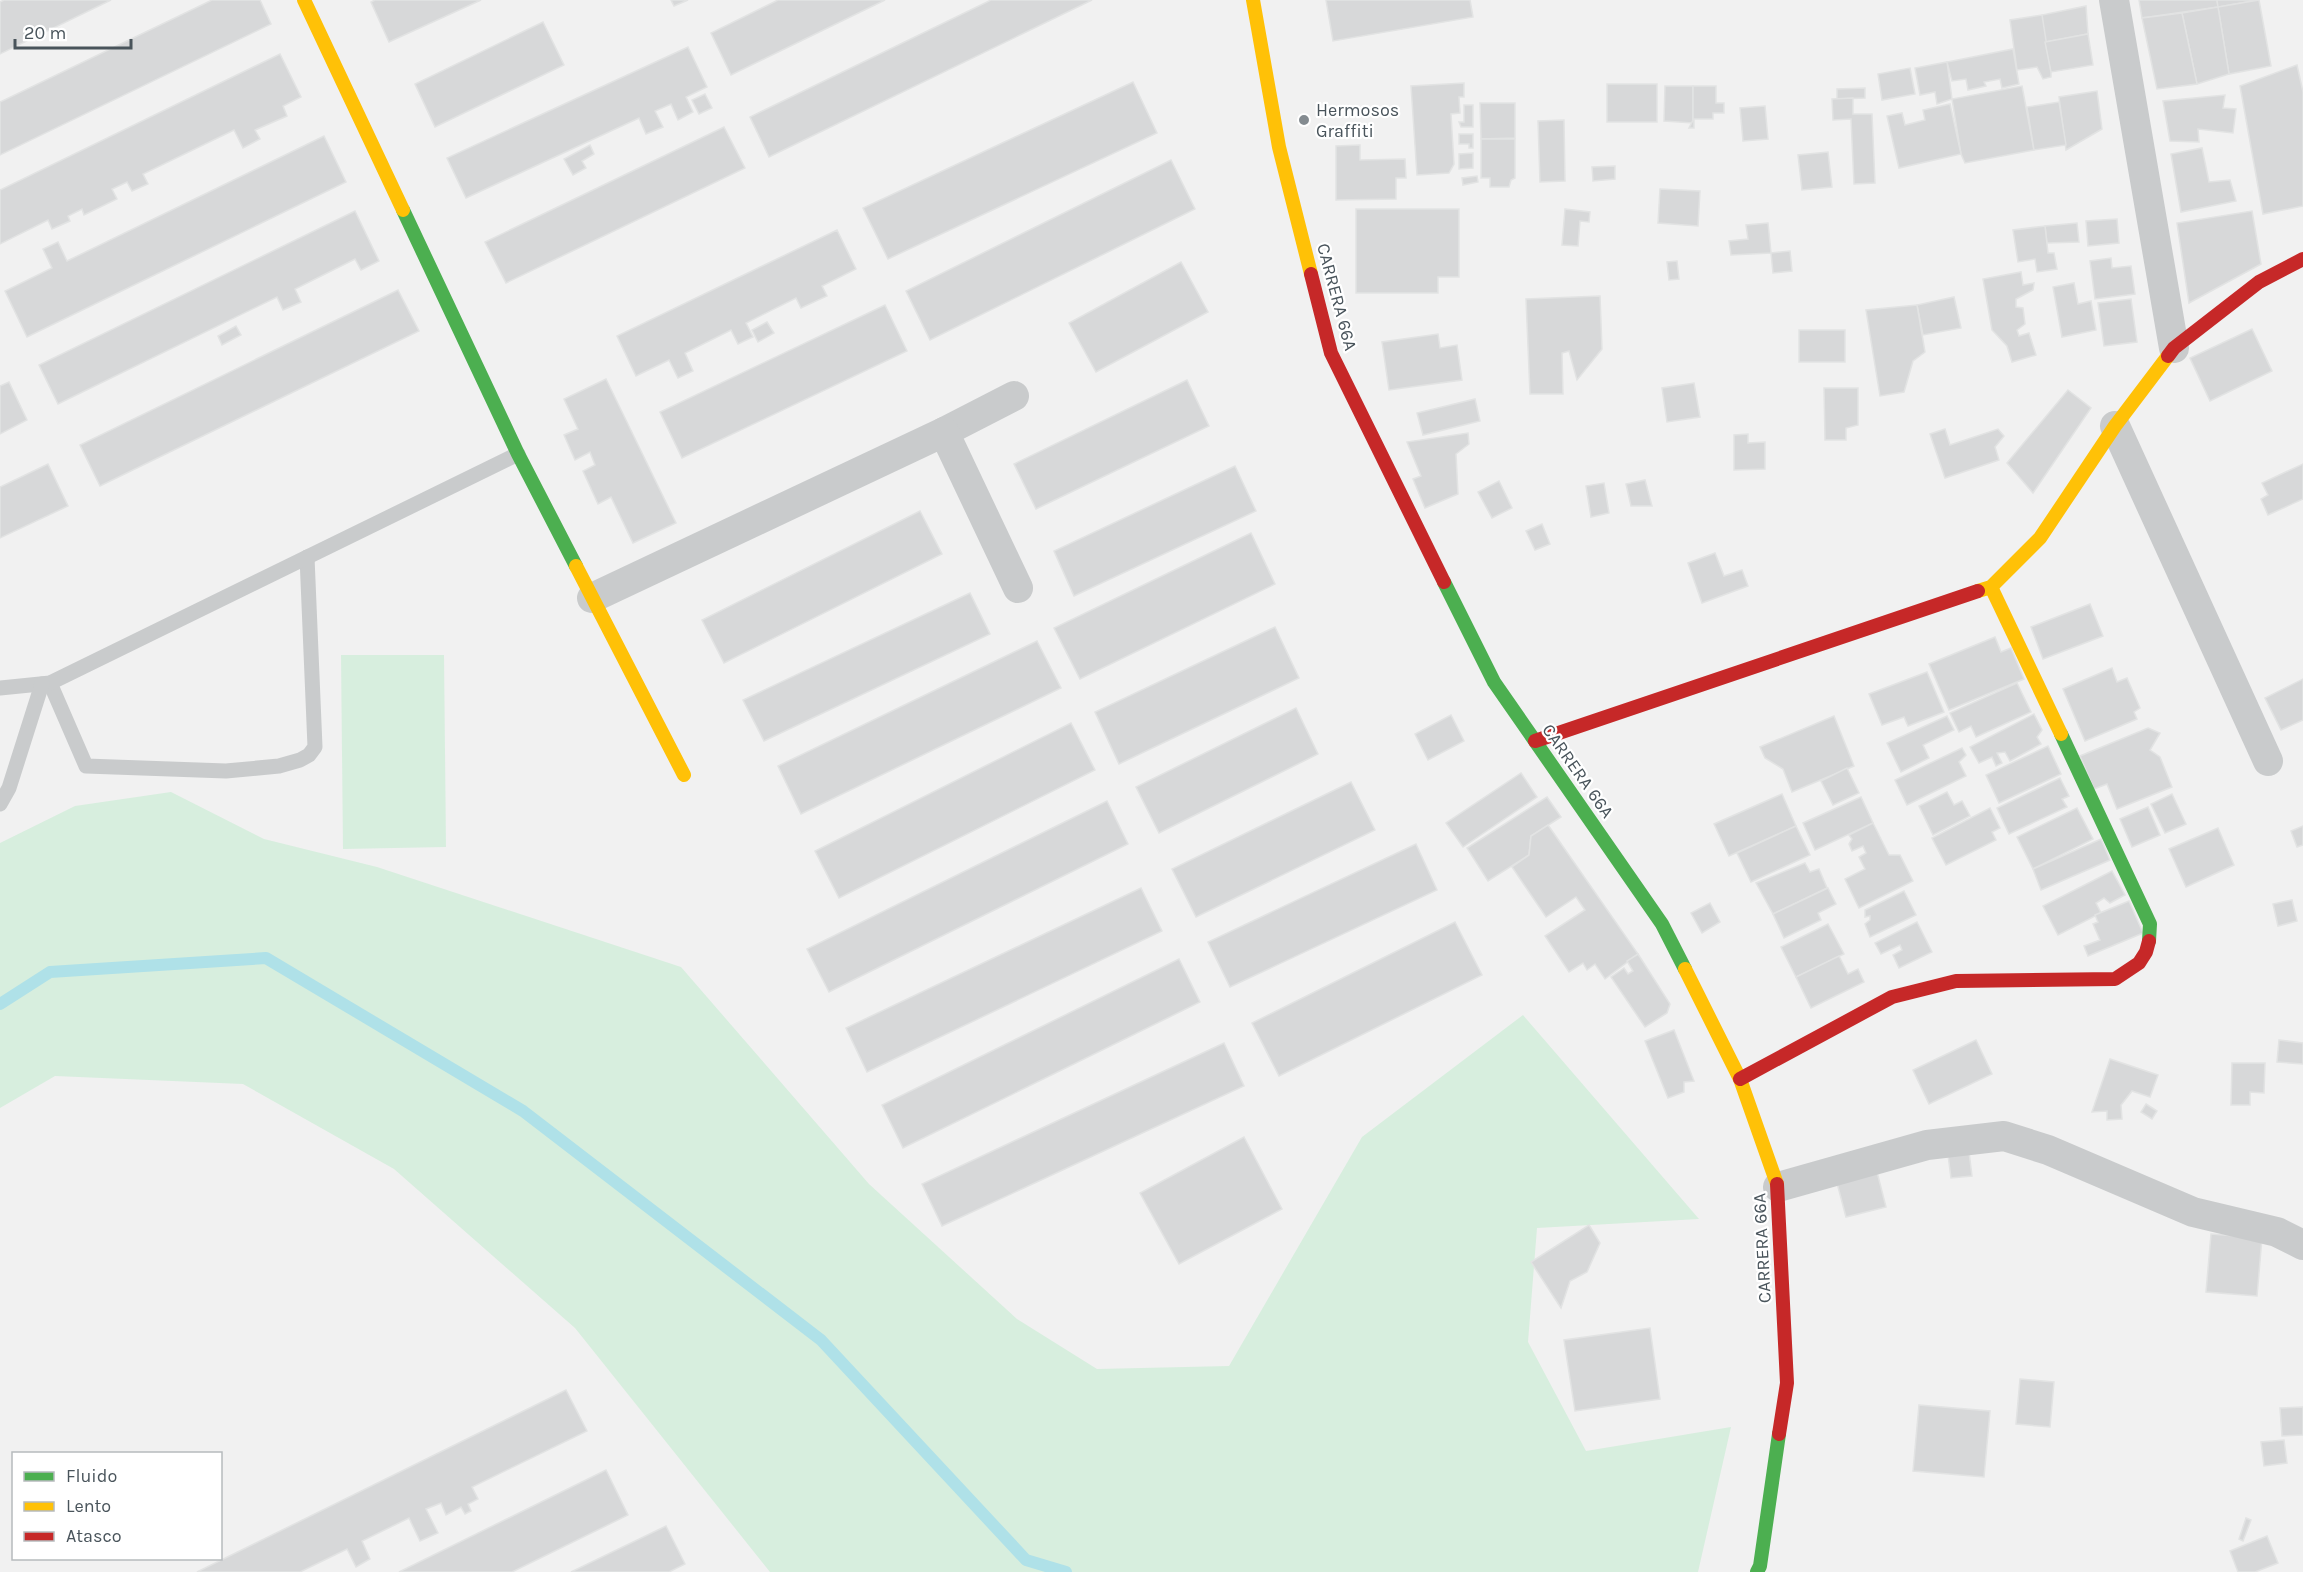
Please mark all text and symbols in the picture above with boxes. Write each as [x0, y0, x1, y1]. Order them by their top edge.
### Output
scale bar [15, 12, 130, 50]
text: 20 m [24, 22, 66, 44]
place label: Hermosos Graffiti [1316, 99, 1399, 142]
marker: Hermosos Graffiti [1297, 113, 1311, 127]
street label: CARRERA 66A [1312, 241, 1362, 353]
street label: CARRERA 66A [1537, 720, 1619, 822]
street label: CARRERA 66A [1748, 1192, 1776, 1304]
legend [12, 1452, 222, 1560]
text: Fluido [66, 1465, 117, 1487]
text: Lento [66, 1495, 111, 1517]
text: Atasco [66, 1525, 122, 1547]

